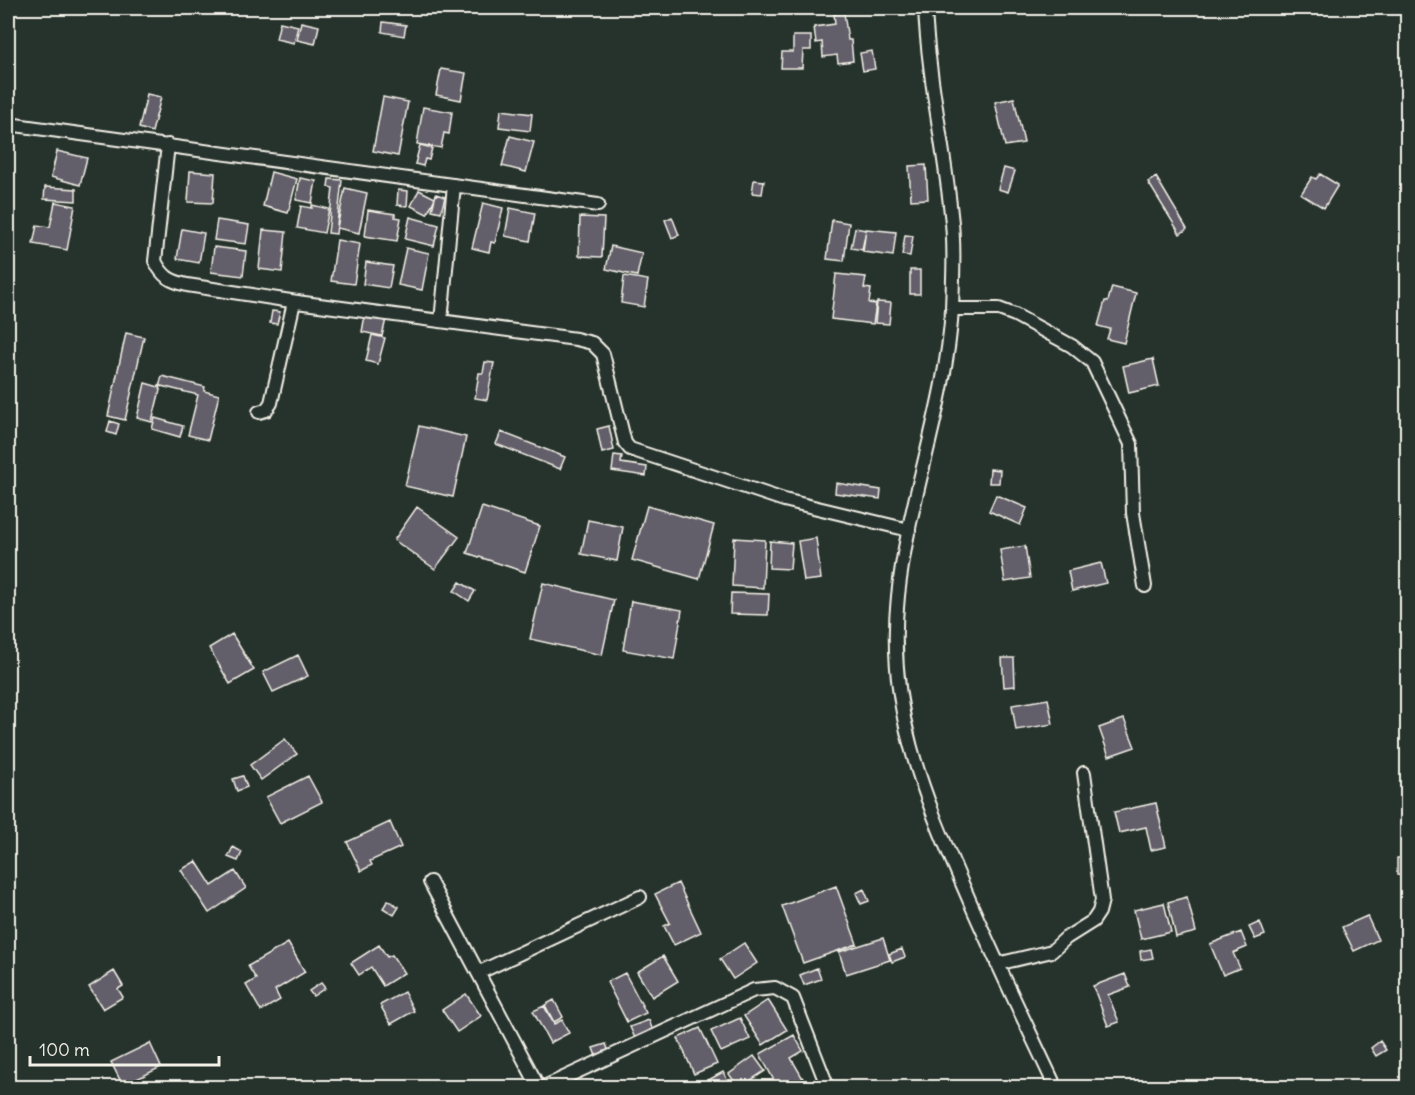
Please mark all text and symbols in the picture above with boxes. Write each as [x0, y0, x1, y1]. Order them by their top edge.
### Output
scale bar [30, 1029, 219, 1067]
text: 100 m [39, 1038, 90, 1061]

